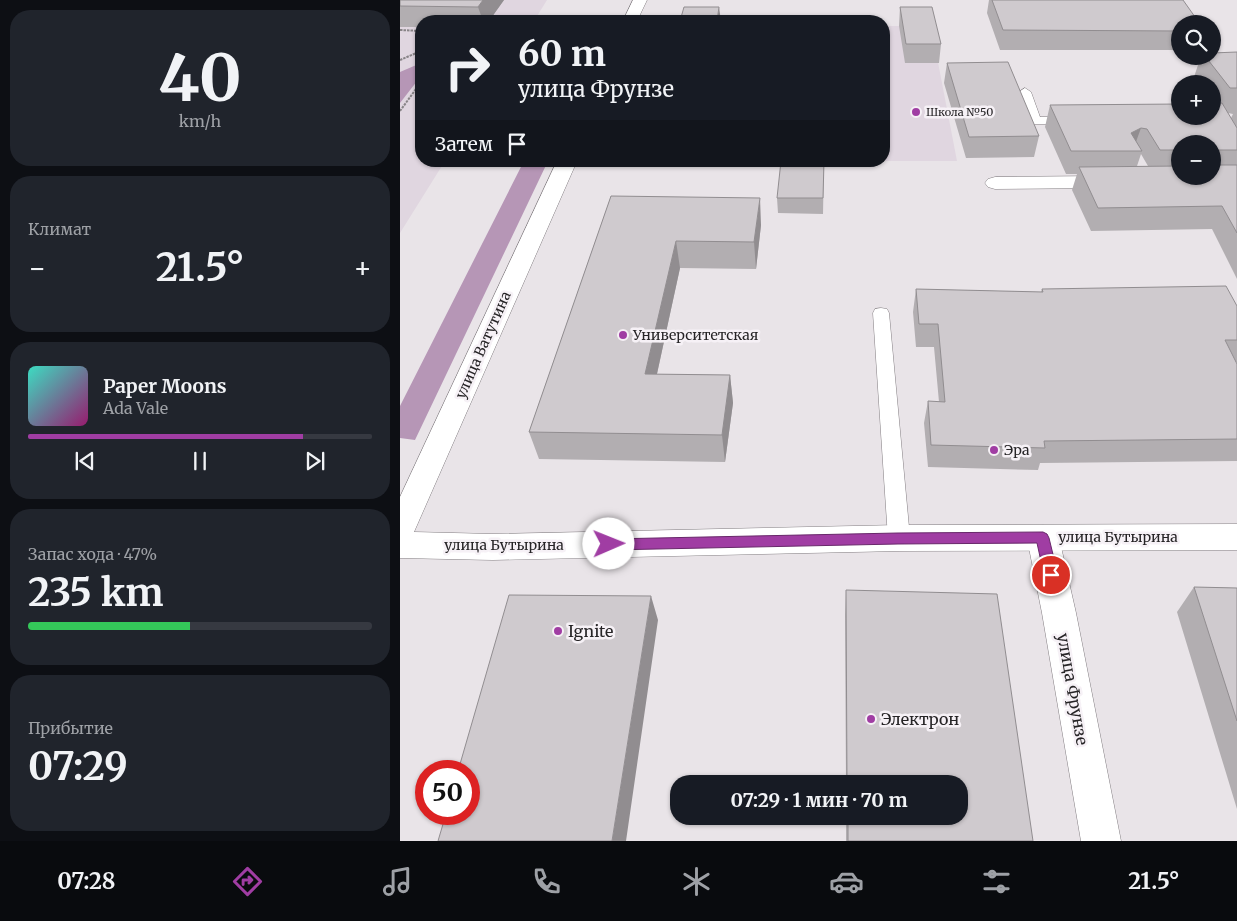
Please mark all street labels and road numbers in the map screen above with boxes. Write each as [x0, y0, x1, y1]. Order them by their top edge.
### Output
street label: улица Ватутина [451, 288, 515, 401]
street label: улица Бутырина [1058, 528, 1178, 546]
street label: улица Бутырина [444, 536, 564, 554]
street label: улица Фрунзе [1053, 631, 1093, 747]

